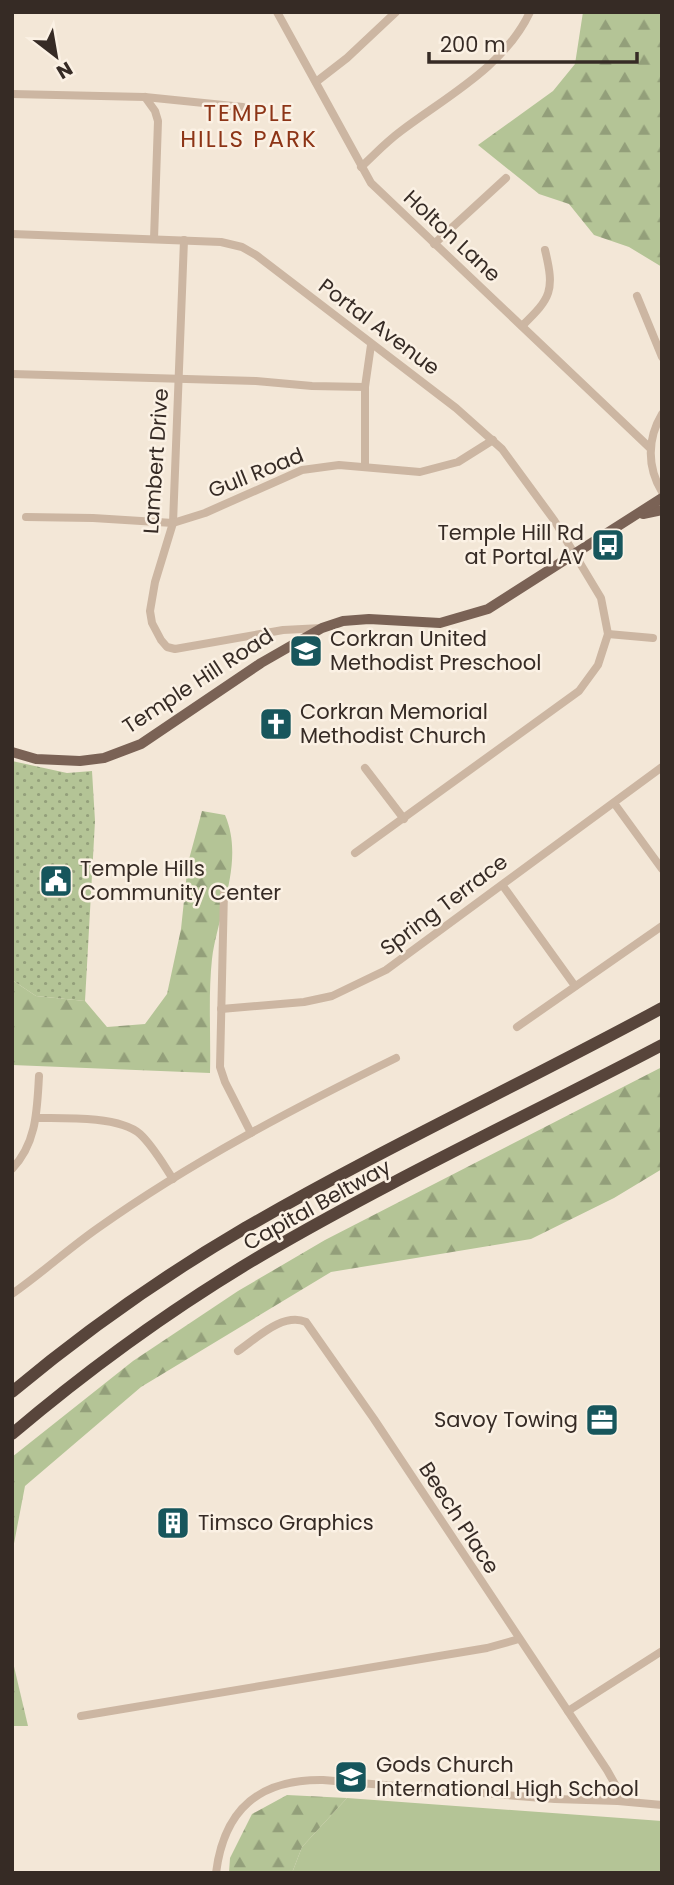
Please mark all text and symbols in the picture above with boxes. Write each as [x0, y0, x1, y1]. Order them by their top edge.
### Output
north arrow [21, 21, 91, 91]
scale bar [429, 21, 637, 65]
text: 200 m [440, 30, 506, 59]
text: N [51, 55, 78, 85]
district label: TEMPLE HILLS PARK [180, 97, 318, 155]
street label: Holton Lane [397, 183, 507, 288]
street label: Portal Avenue [313, 271, 446, 382]
street label: Lambert Drive [136, 387, 175, 535]
street label: Gull Road [204, 440, 308, 505]
place label: Temple Hill Rd at Portal Av [437, 518, 584, 571]
bus stop icon: Temple Hill Rd at Portal Av [589, 526, 627, 564]
street label: Temple Hill Road [117, 621, 279, 740]
place label: Corkran United Methodist Preschool [330, 624, 541, 677]
school or university icon: Corkran United Methodist Preschool [287, 632, 325, 670]
place label: Corkran Memorial Methodist Church [300, 697, 488, 750]
church icon: Corkran Memorial Methodist Church [257, 705, 295, 743]
street label: Spring Terrace [374, 847, 513, 962]
place label: Temple Hills Community Center [80, 854, 281, 907]
public building icon: Temple Hills Community Center [37, 862, 75, 900]
street label: Capital Beltway [238, 1152, 396, 1257]
office icon: Savoy Towing [583, 1401, 621, 1439]
place label: Savoy Towing [434, 1405, 578, 1434]
street label: Beech Place [412, 1456, 506, 1579]
building icon: Timsco Graphics [154, 1504, 192, 1542]
place label: Timsco Graphics [198, 1508, 374, 1537]
place label: Gods Church International High School [376, 1750, 639, 1803]
school or university icon: Gods Church International High School [332, 1758, 370, 1796]

